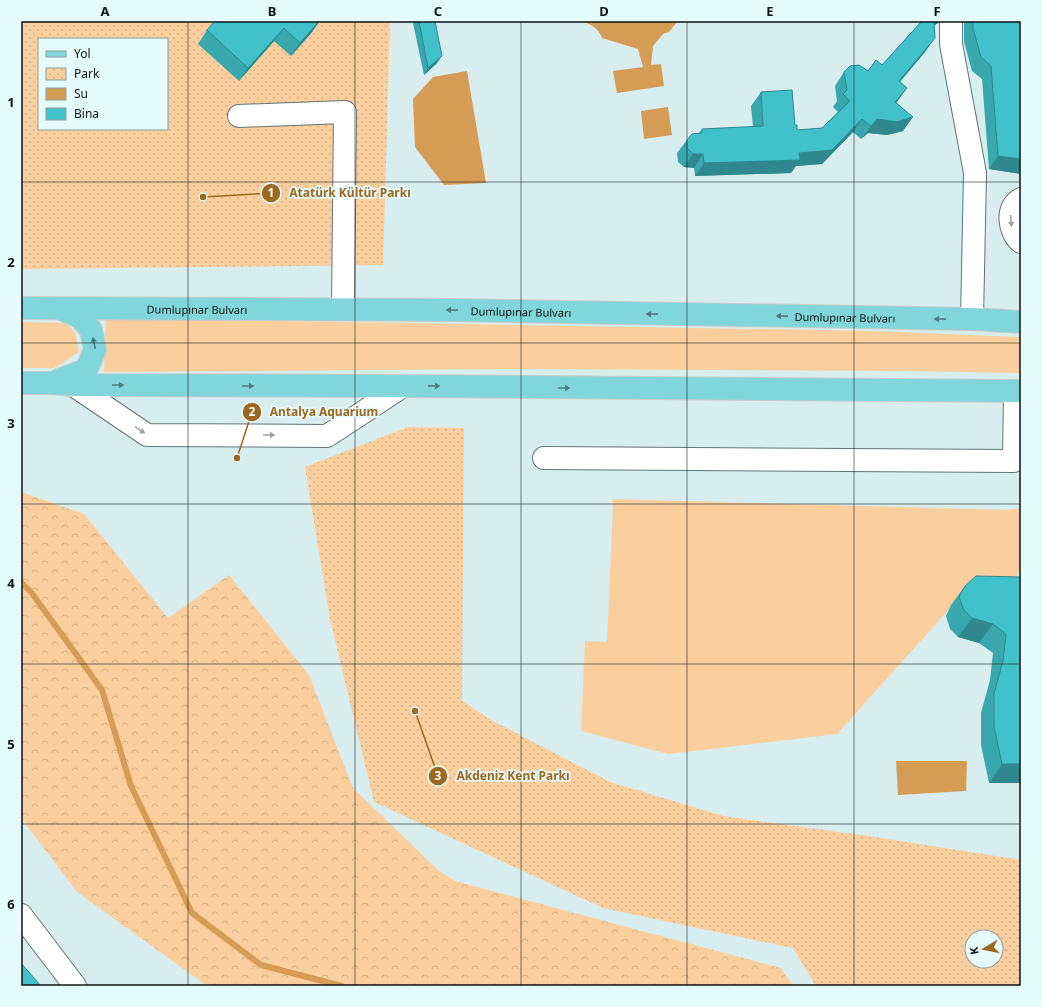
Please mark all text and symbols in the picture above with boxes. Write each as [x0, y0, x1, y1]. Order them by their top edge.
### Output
text: A [101, 2, 110, 20]
text: B [268, 2, 276, 20]
text: C [434, 2, 442, 20]
text: D [599, 2, 609, 20]
text: E [766, 2, 774, 20]
text: F [933, 2, 941, 20]
legend [38, 38, 168, 130]
text: Yol [74, 45, 91, 62]
text: Park [74, 65, 100, 82]
text: Su [74, 85, 88, 102]
text: 1 [7, 93, 15, 111]
text: Bina [74, 105, 99, 122]
callout: Atatürk Kültür Parkı [261, 181, 419, 205]
text: 1 [268, 184, 274, 201]
text: Atatürk Kültür Parkı [289, 184, 411, 201]
one-way arrow [1008, 215, 1015, 227]
text: 2 [7, 253, 15, 271]
street label: Dumlupınar Bulvarı [147, 301, 247, 317]
street label: Dumlupınar Bulvarı [470, 303, 571, 320]
one-way arrow [446, 307, 458, 314]
street label: Dumlupınar Bulvarı [794, 308, 895, 325]
one-way arrow [645, 311, 658, 317]
one-way arrow [775, 313, 788, 319]
one-way arrow [933, 316, 946, 322]
one-way arrow [90, 337, 96, 349]
one-way arrow [112, 382, 125, 388]
one-way arrow [242, 383, 255, 389]
one-way arrow [428, 383, 441, 389]
one-way arrow [558, 384, 570, 391]
callout: Antalya Aquarium [242, 400, 386, 424]
text: 2 [249, 403, 256, 420]
text: Antalya Aquarium [270, 403, 378, 420]
text: 3 [7, 414, 15, 432]
one-way arrow [135, 426, 146, 434]
one-way arrow [263, 432, 275, 439]
text: 4 [7, 574, 15, 592]
text: 5 [7, 735, 15, 753]
callout: Akdeniz Kent Parkı [428, 764, 577, 788]
text: 3 [435, 767, 442, 784]
text: Akdeniz Kent Parkı [456, 767, 570, 784]
text: 6 [7, 895, 15, 913]
north arrow [964, 929, 1004, 969]
text: K [966, 945, 982, 956]

